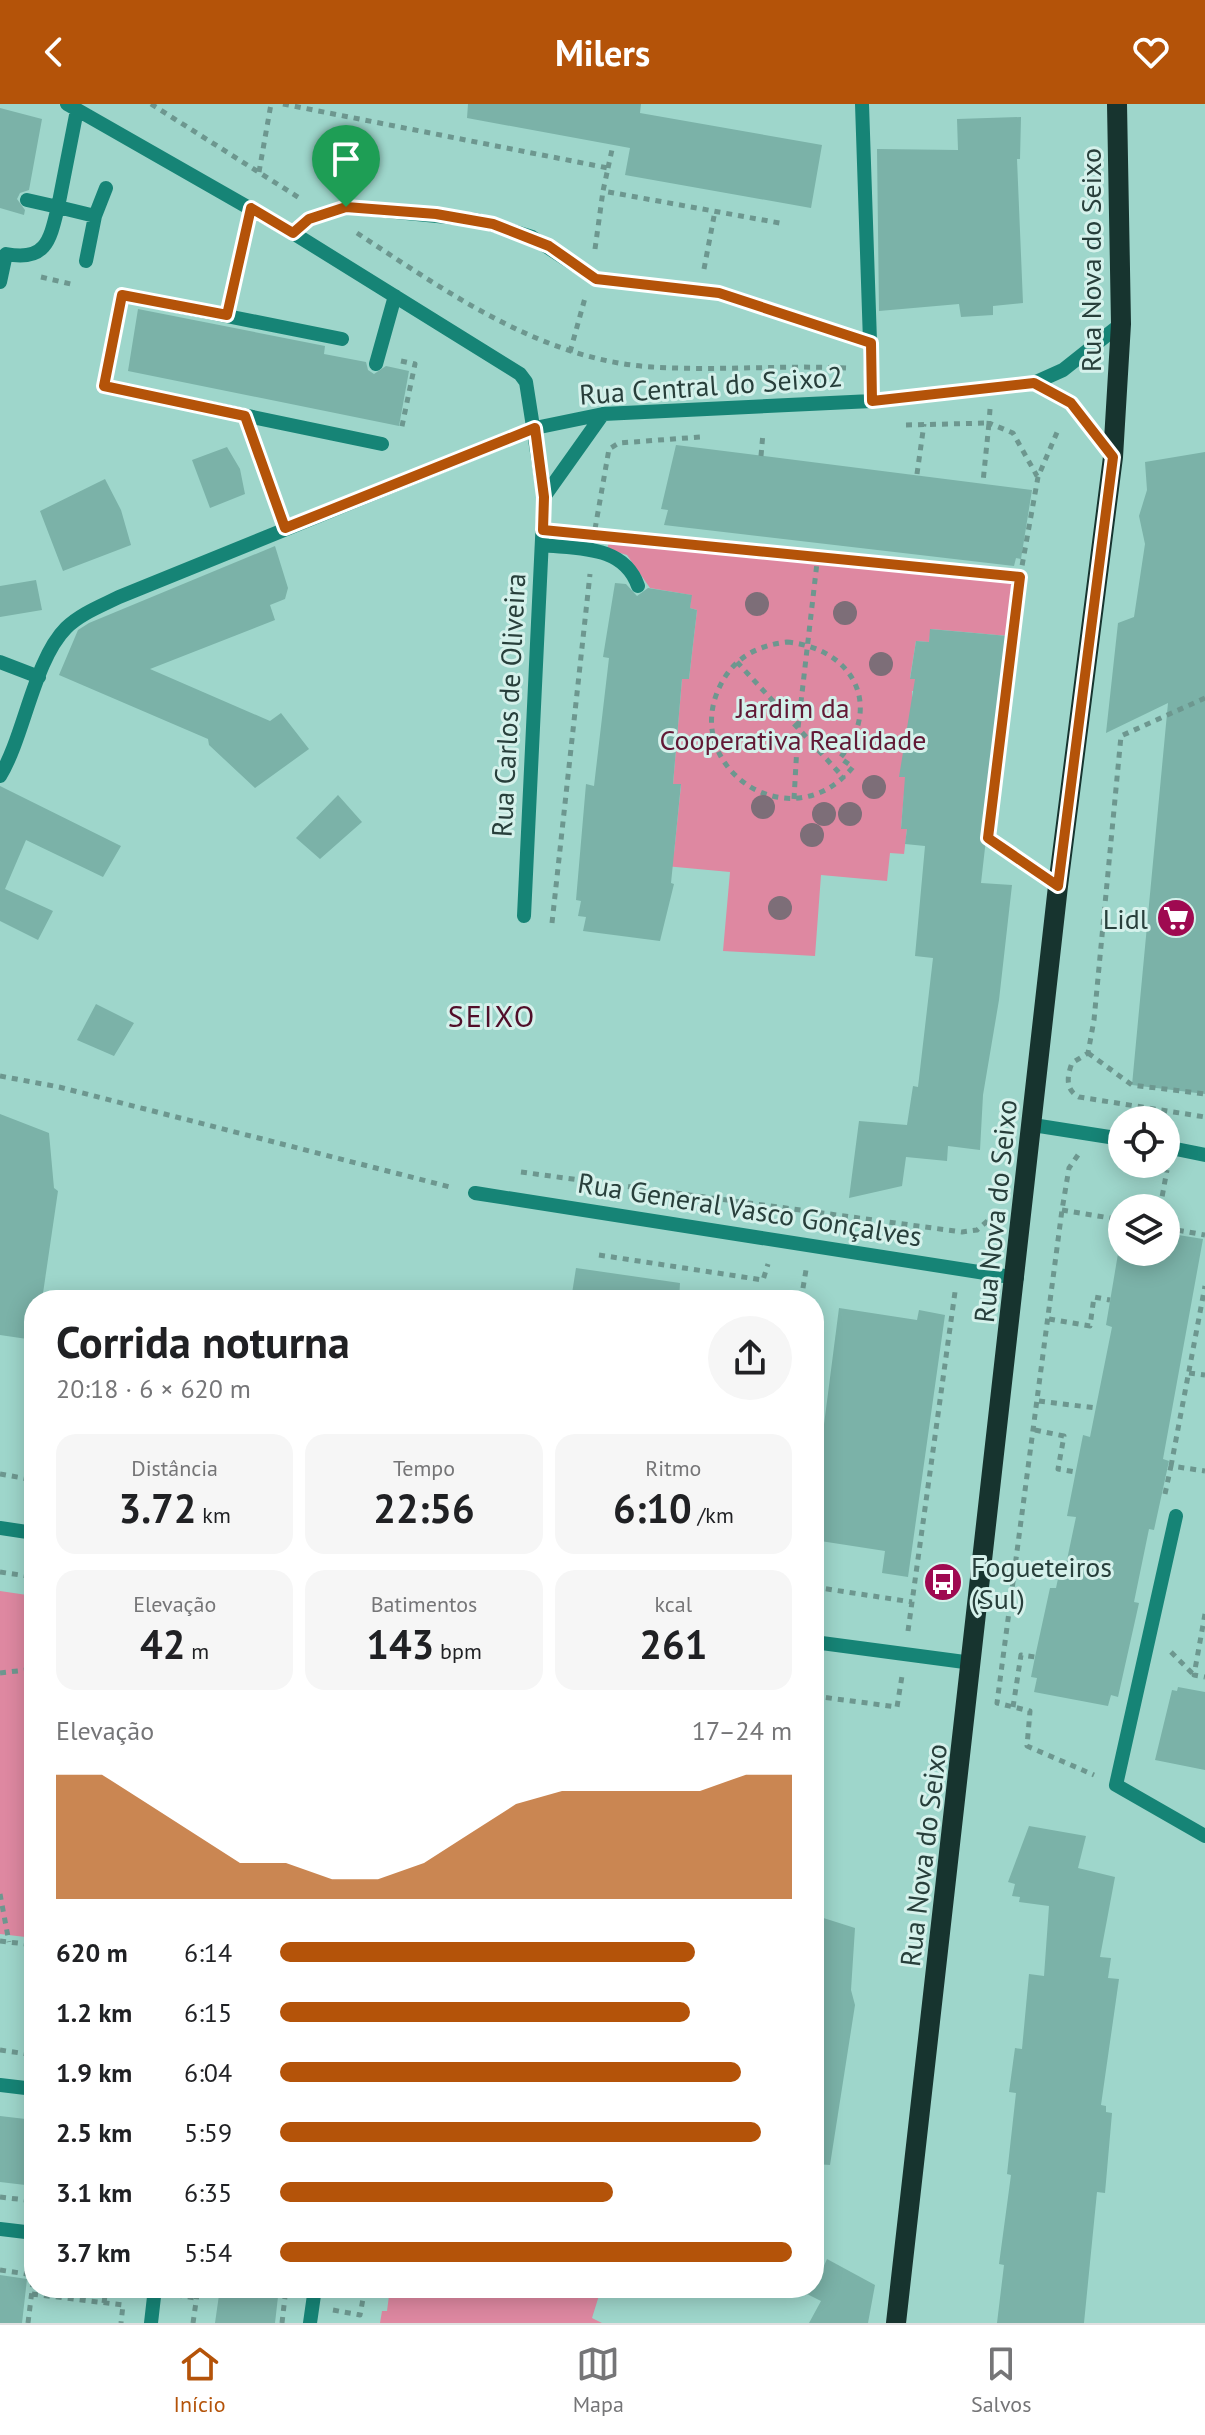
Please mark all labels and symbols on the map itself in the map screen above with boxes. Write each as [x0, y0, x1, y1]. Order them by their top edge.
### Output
pin [312, 125, 380, 207]
street label: Rua Nova do Seixo [1072, 148, 1109, 372]
street label: Rua Central do Seixo2 [578, 357, 844, 413]
street label: Rua Carlos de Oliveira [483, 572, 533, 838]
park label: Jardim da Cooperativa Realidade [659, 689, 927, 758]
supermarket icon: Lidl [1155, 897, 1197, 939]
place label: Lidl [1103, 900, 1148, 937]
district label: SEIXO [448, 996, 536, 1035]
street label: Rua Nova do Seixo [965, 1098, 1025, 1324]
street label: Rua General Vasco Gonçalves [575, 1164, 925, 1254]
place label: Fogueteiros (Sul) [971, 1548, 1112, 1617]
bus stop icon: Fogueteiros (Sul) [922, 1561, 964, 1603]
street label: Rua Nova do Seixo [891, 1742, 955, 1968]

